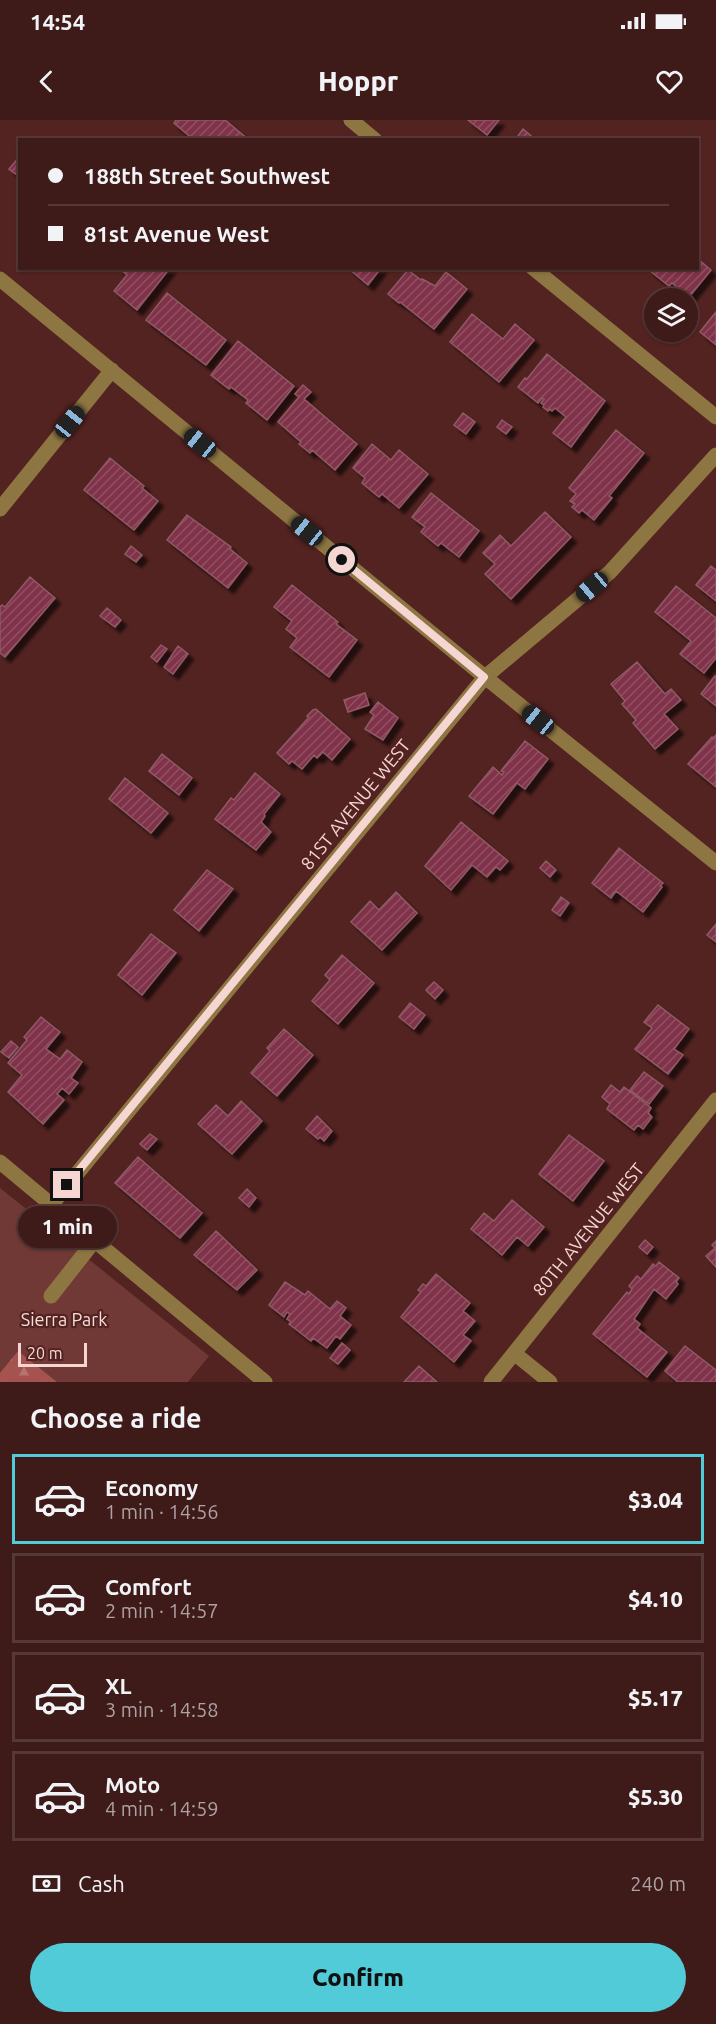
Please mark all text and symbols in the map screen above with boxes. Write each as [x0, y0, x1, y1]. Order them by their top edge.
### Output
text: 14:54 [30, 9, 85, 34]
icon: back [30, 65, 63, 98]
icon: heart [653, 65, 686, 98]
text: Hoppr [318, 66, 398, 96]
text: 188th Street Southwest [84, 163, 330, 188]
text: 81st Avenue West [84, 221, 269, 246]
map controls [644, 288, 698, 342]
button: layers [644, 288, 698, 342]
car [52, 402, 88, 442]
car [180, 425, 220, 461]
car [287, 513, 327, 549]
route start [328, 546, 355, 573]
car [572, 569, 612, 605]
car [518, 702, 558, 738]
street label: 81ST AVENUE WEST [296, 735, 414, 873]
street label: 80TH AVENUE WEST [528, 1159, 648, 1299]
route end [53, 1171, 80, 1198]
callout: 1 min [17, 1206, 116, 1248]
text: 1 min [42, 1215, 93, 1238]
park label: Sierra Park [21, 1309, 107, 1329]
scale bar [18, 1340, 87, 1368]
text: 20 m [27, 1344, 63, 1362]
text: Choose a ride [30, 1403, 202, 1433]
icon: car [33, 1472, 87, 1526]
text: Economy [105, 1475, 198, 1500]
text: $3.04 [628, 1487, 683, 1512]
text: 1 min · 14:56 [105, 1500, 219, 1523]
icon: car [33, 1571, 87, 1625]
text: Comfort [105, 1574, 192, 1599]
text: $4.10 [628, 1586, 683, 1611]
text: 2 min · 14:57 [105, 1599, 219, 1622]
icon: car [33, 1670, 87, 1724]
text: XL [105, 1673, 132, 1698]
text: $5.17 [628, 1685, 683, 1710]
text: 3 min · 14:58 [105, 1698, 219, 1721]
icon: car [33, 1769, 87, 1823]
text: Moto [105, 1772, 160, 1797]
text: $5.30 [628, 1784, 683, 1809]
text: 4 min · 14:59 [105, 1797, 219, 1820]
icon: cash [30, 1867, 63, 1900]
text: Cash [78, 1871, 125, 1896]
text: 240 m [630, 1872, 686, 1895]
button: Confirm [30, 1943, 686, 2012]

